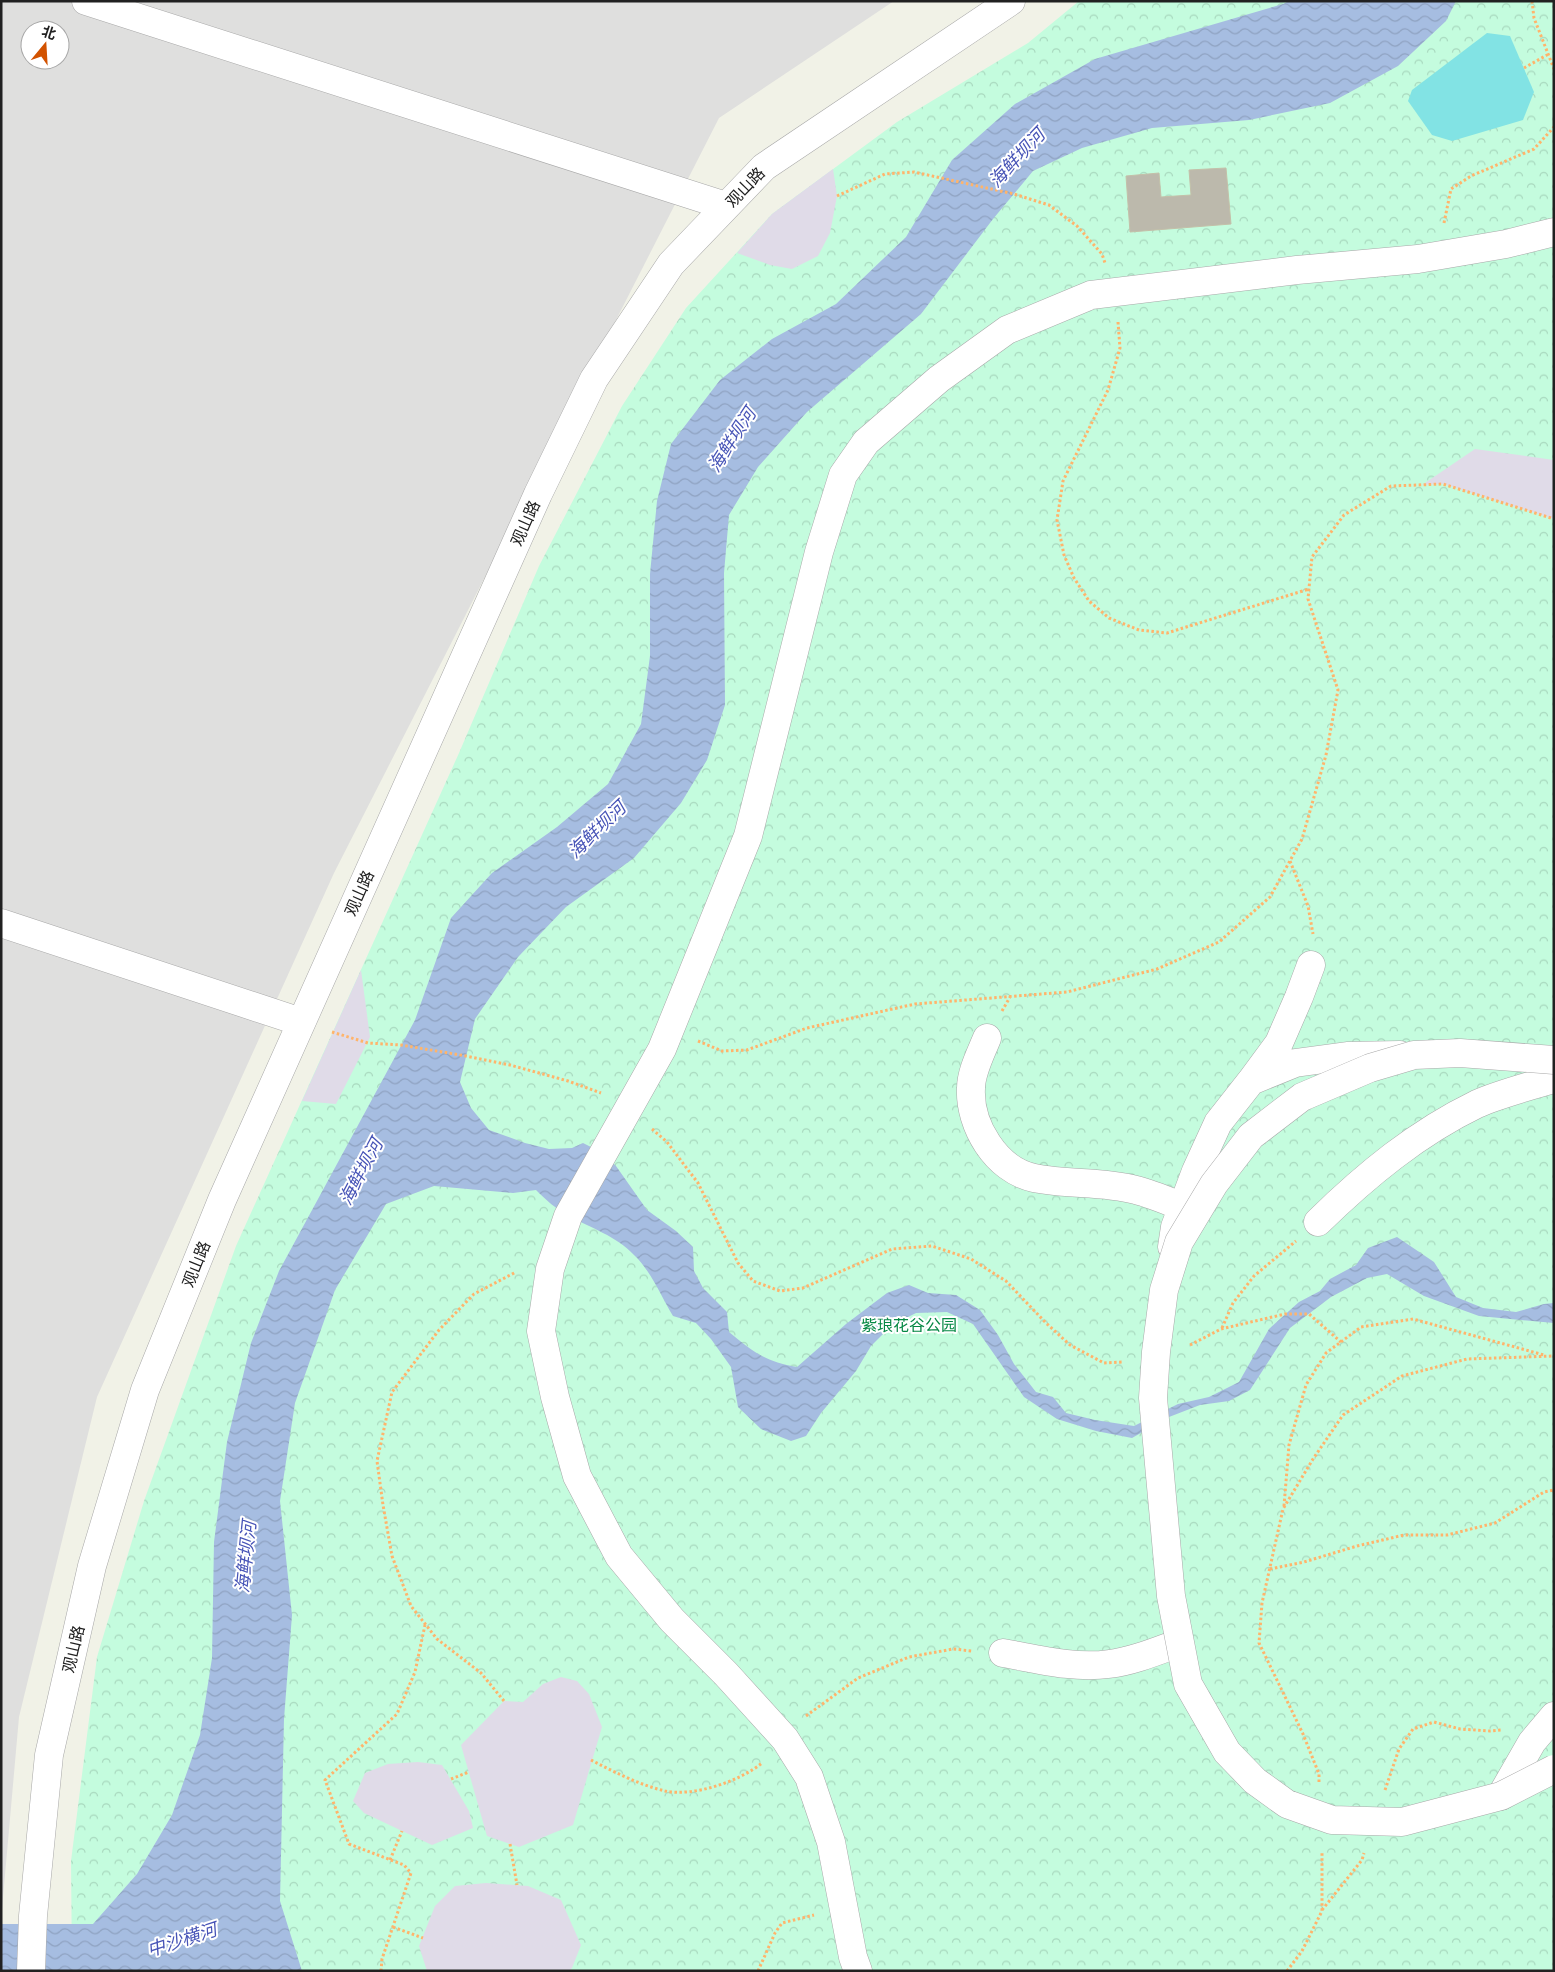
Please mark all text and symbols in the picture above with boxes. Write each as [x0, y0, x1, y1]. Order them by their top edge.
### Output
north arrow [20, 20, 70, 70]
text: 北 [39, 21, 59, 44]
water label: 海鲜坝河 [983, 121, 1052, 193]
street label: 观山路 [720, 162, 770, 213]
water label: 海鲜坝河 [701, 400, 763, 477]
street label: 观山路 [505, 497, 546, 550]
water label: 海鲜坝河 [562, 794, 633, 864]
street label: 观山路 [339, 867, 380, 920]
water label: 海鲜坝河 [333, 1131, 390, 1209]
street label: 观山路 [177, 1238, 216, 1291]
park label: 紫琅花谷公园 [861, 1314, 957, 1337]
water label: 海鲜坝河 [229, 1517, 262, 1594]
street label: 观山路 [57, 1623, 90, 1675]
water label: 中沙横河 [144, 1916, 223, 1963]

